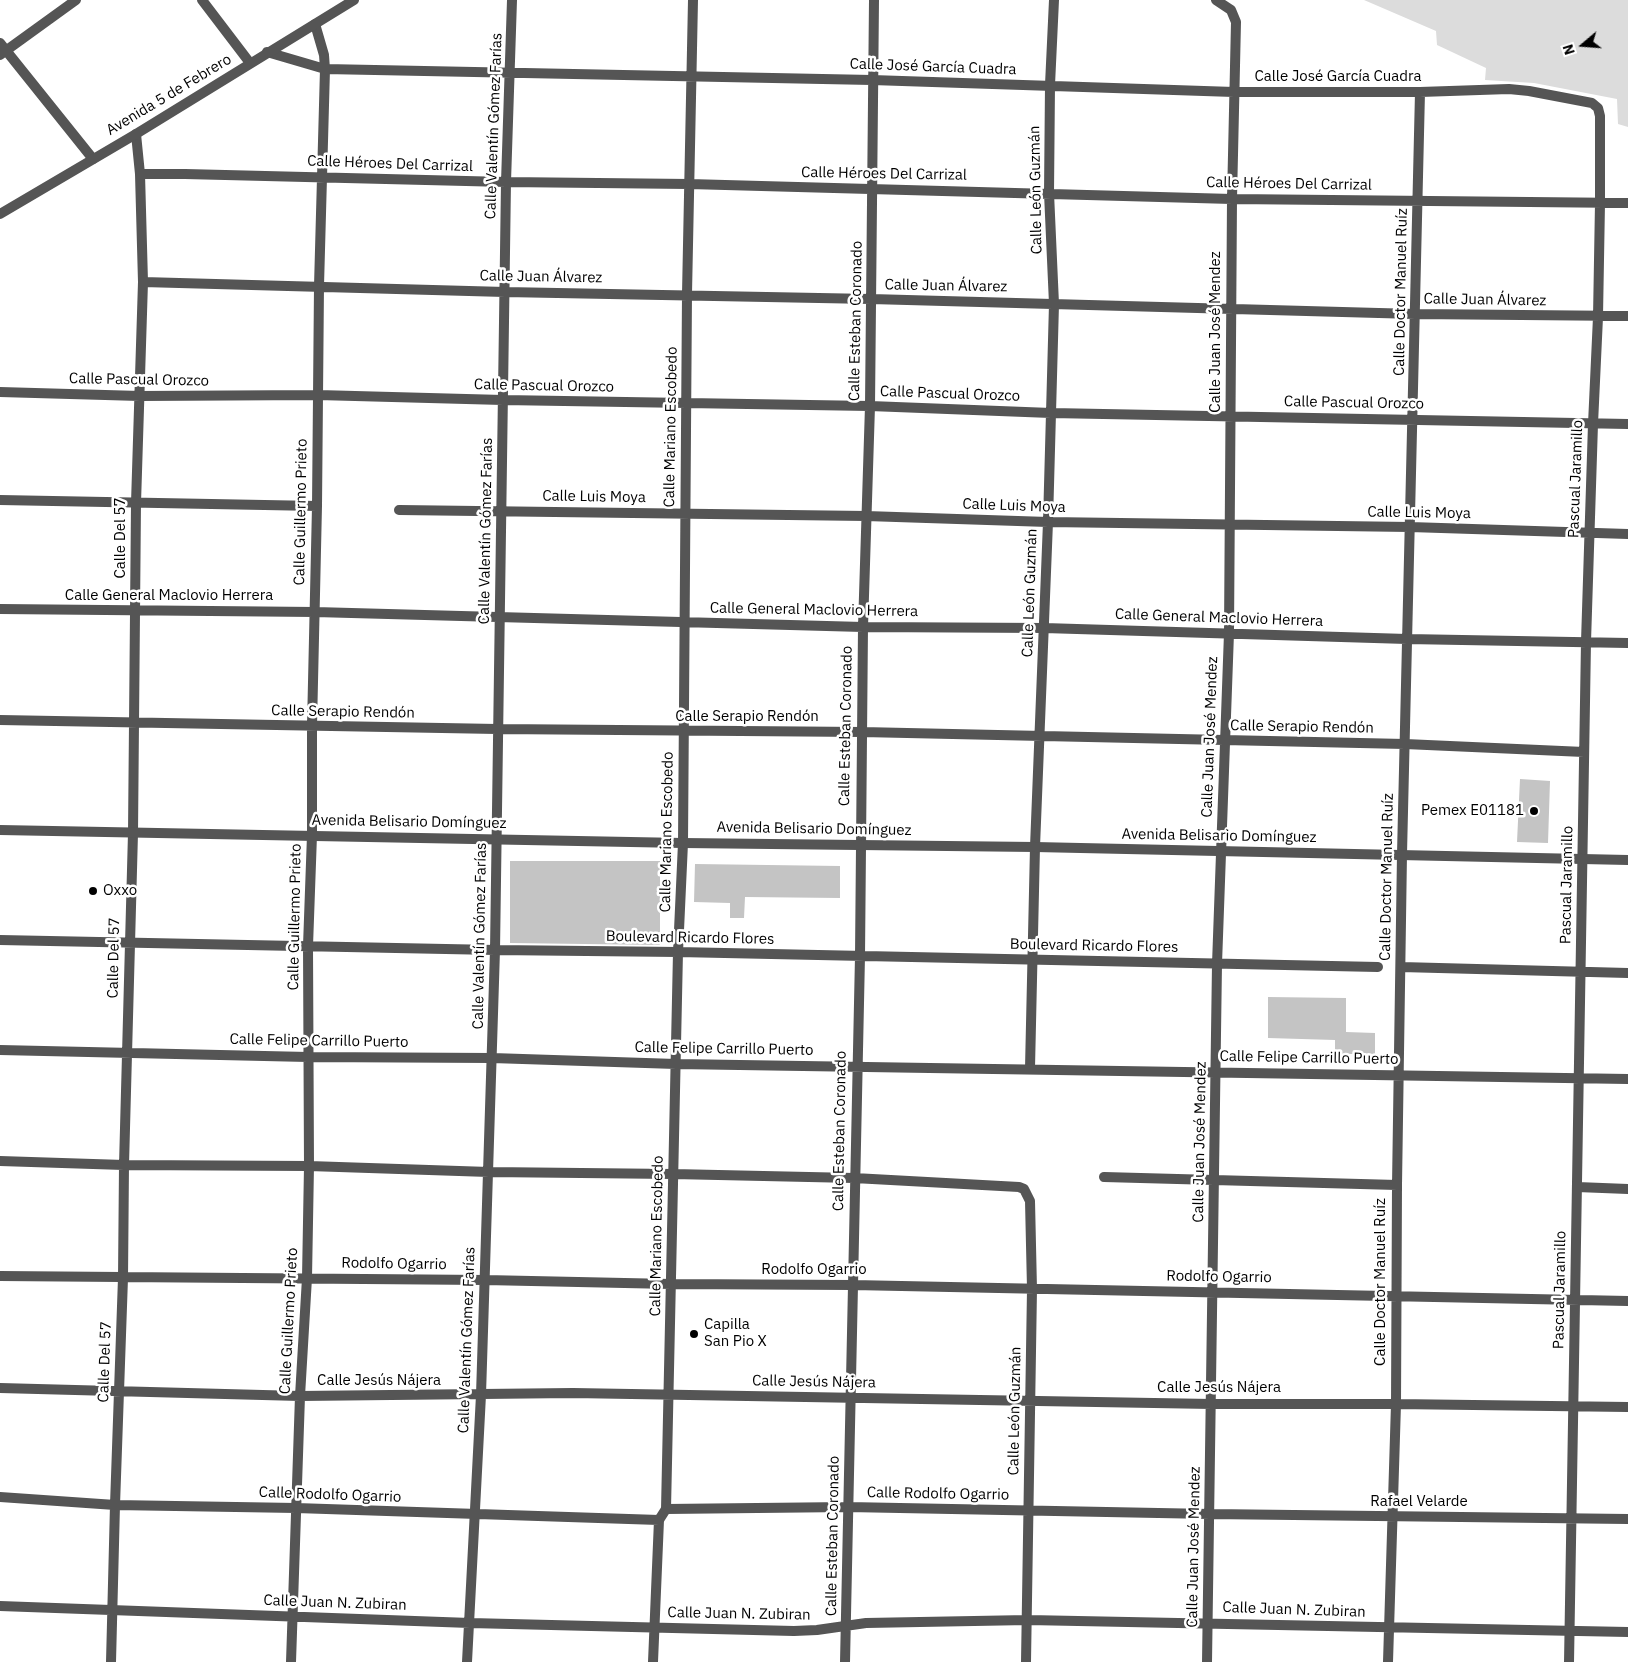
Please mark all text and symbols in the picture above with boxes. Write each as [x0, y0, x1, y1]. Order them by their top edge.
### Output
north arrow [1558, 20, 1608, 70]
street label: Calle Valentín Gómez Farías [482, 32, 506, 220]
text: N [1559, 42, 1579, 57]
street label: Avenida 5 de Febrero [103, 51, 235, 139]
street label: Calle José García Cuadra [849, 55, 1017, 79]
street label: Calle José García Cuadra [1254, 68, 1422, 86]
street label: Calle León Guzmán [1026, 125, 1046, 255]
street label: Calle Héroes Del Carrizal [307, 152, 473, 176]
street label: Calle Héroes Del Carrizal [801, 164, 967, 184]
street label: Calle Héroes Del Carrizal [1206, 174, 1372, 194]
street label: Calle Doctor Manuel Ruíz [1391, 208, 1411, 376]
street label: Calle Esteban Coronado [846, 241, 866, 401]
street label: Calle Juan José Mendez [1207, 251, 1225, 413]
street label: Calle Juan Álvarez [479, 267, 603, 287]
street label: Calle Juan Álvarez [884, 276, 1008, 296]
street label: Calle Juan Álvarez [1423, 290, 1547, 310]
street label: Calle Mariano Escobedo [661, 346, 681, 508]
street label: Calle Pascual Orozco [69, 370, 209, 390]
street label: Calle Pascual Orozco [474, 376, 614, 396]
street label: Calle Pascual Orozco [880, 383, 1020, 405]
street label: Calle Pascual Orozco [1284, 393, 1424, 413]
street label: Pascual Jaramillo [1565, 420, 1587, 538]
street label: Calle Valentín Gómez Farías [475, 437, 497, 625]
street label: Calle Guillermo Prieto [291, 438, 311, 586]
street label: Calle Luis Moya [542, 487, 646, 507]
street label: Calle Luis Moya [962, 495, 1066, 517]
street label: Calle Del 57 [112, 497, 130, 579]
street label: Calle Luis Moya [1367, 503, 1471, 523]
street label: Calle León Guzmán [1019, 528, 1041, 658]
street label: Calle General Maclovio Herrera [65, 587, 273, 605]
street label: Calle General Maclovio Herrera [710, 599, 918, 621]
street label: Calle General Maclovio Herrera [1115, 605, 1323, 631]
street label: Calle Esteban Coronado [836, 646, 856, 806]
street label: Calle Juan José Mendez [1198, 656, 1222, 818]
street label: Calle Serapio Rendón [271, 702, 415, 722]
street label: Calle Serapio Rendón [675, 708, 819, 726]
street label: Calle Serapio Rendón [1230, 717, 1374, 737]
street label: Calle Mariano Escobedo [657, 751, 677, 913]
street label: Calle Doctor Manuel Ruíz [1377, 793, 1397, 961]
place label: Pemex E01181 [1421, 802, 1524, 820]
marker: Pemex E01181 [1528, 805, 1540, 817]
street label: Avenida Belisario Domínguez [311, 811, 507, 833]
street label: Avenida Belisario Domínguez [716, 818, 912, 840]
street label: Avenida Belisario Domínguez [1121, 825, 1317, 847]
street label: Pascual Jaramillo [1557, 826, 1577, 944]
street label: Calle Valentín Gómez Farías [469, 842, 491, 1030]
street label: Calle Guillermo Prieto [285, 843, 305, 991]
place label: Oxxo [103, 882, 137, 900]
marker: Oxxo [87, 885, 99, 897]
street label: Calle Del 57 [104, 917, 124, 999]
street label: Boulevard Ricardo Flores [606, 928, 774, 948]
street label: Boulevard Ricardo Flores [1010, 936, 1178, 956]
street label: Calle Felipe Carrillo Puerto [229, 1030, 409, 1052]
street label: Calle Felipe Carrillo Puerto [634, 1038, 814, 1060]
street label: Calle Felipe Carrillo Puerto [1219, 1047, 1399, 1069]
street label: Calle Esteban Coronado [830, 1051, 850, 1211]
street label: Calle Juan José Mendez [1190, 1061, 1210, 1223]
street label: Calle Mariano Escobedo [647, 1155, 667, 1317]
street label: Calle Doctor Manuel Ruíz [1372, 1198, 1390, 1366]
street label: Pascual Jaramillo [1550, 1231, 1570, 1349]
street label: Calle Valentín Gómez Farías [455, 1246, 479, 1434]
street label: Calle Guillermo Prieto [276, 1247, 302, 1395]
street label: Rodolfo Ogarrio [341, 1254, 447, 1274]
street label: Rodolfo Ogarrio [761, 1261, 867, 1279]
street label: Rodolfo Ogarrio [1166, 1267, 1272, 1287]
place label: Capilla San Pio X [704, 1316, 767, 1351]
street label: Calle Del 57 [95, 1321, 115, 1403]
marker: Capilla San Pio X [688, 1328, 700, 1340]
street label: Calle León Guzmán [1005, 1346, 1025, 1476]
street label: Calle Jesús Nájera [317, 1372, 441, 1390]
street label: Calle Jesús Nájera [752, 1372, 876, 1392]
street label: Calle Jesús Nájera [1157, 1379, 1281, 1397]
street label: Calle Esteban Coronado [823, 1456, 843, 1616]
street label: Calle Juan José Mendez [1184, 1466, 1204, 1628]
street label: Calle Rodolfo Ogarrio [258, 1484, 402, 1506]
street label: Calle Rodolfo Ogarrio [867, 1484, 1009, 1504]
street label: Rafael Velarde [1370, 1493, 1468, 1511]
street label: Calle Juan N. Zubiran [263, 1592, 407, 1614]
street label: Calle Juan N. Zubiran [1222, 1599, 1366, 1621]
street label: Calle Juan N. Zubiran [667, 1604, 811, 1624]

